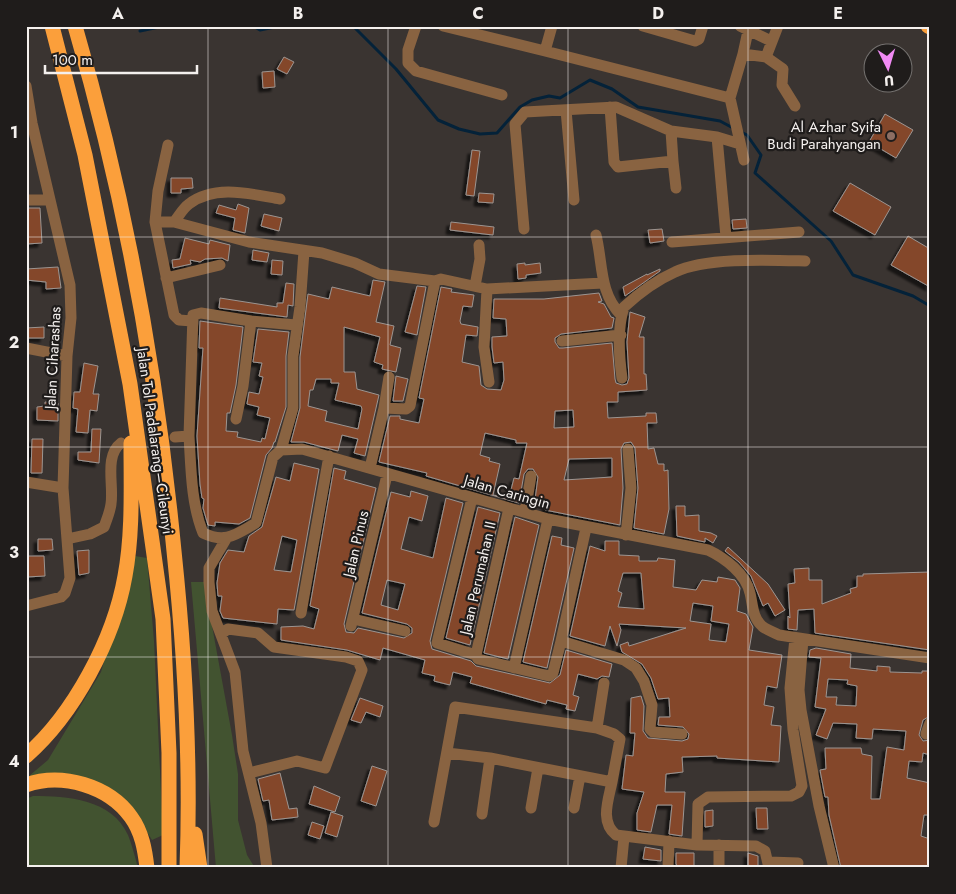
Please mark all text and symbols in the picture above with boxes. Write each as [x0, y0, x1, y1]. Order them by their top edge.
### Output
text: A [111, 2, 124, 25]
text: B [293, 2, 303, 25]
text: C [472, 2, 484, 25]
text: D [652, 2, 664, 25]
text: E [833, 2, 843, 25]
scale bar [45, 42, 198, 74]
north arrow [864, 42, 914, 92]
text: 100 m [52, 49, 93, 71]
text: U [883, 71, 895, 91]
place label: Al Azhar Syifa Budi Parahyangan [767, 116, 881, 155]
text: 1 [10, 121, 18, 144]
marker: Al Azhar Syifa Budi Parahyangan [885, 130, 897, 142]
street label: Jalan Ciharashas [39, 306, 67, 412]
text: 2 [9, 331, 19, 354]
street label: Jalan Tol Padalarang–Cileunyi [131, 344, 179, 536]
street label: Jalan Caringin [459, 469, 553, 515]
street label: Jalan Pinus [337, 509, 374, 581]
street label: Jalan Perumahan II [454, 519, 502, 639]
text: 3 [9, 541, 19, 564]
text: 4 [8, 750, 20, 773]

